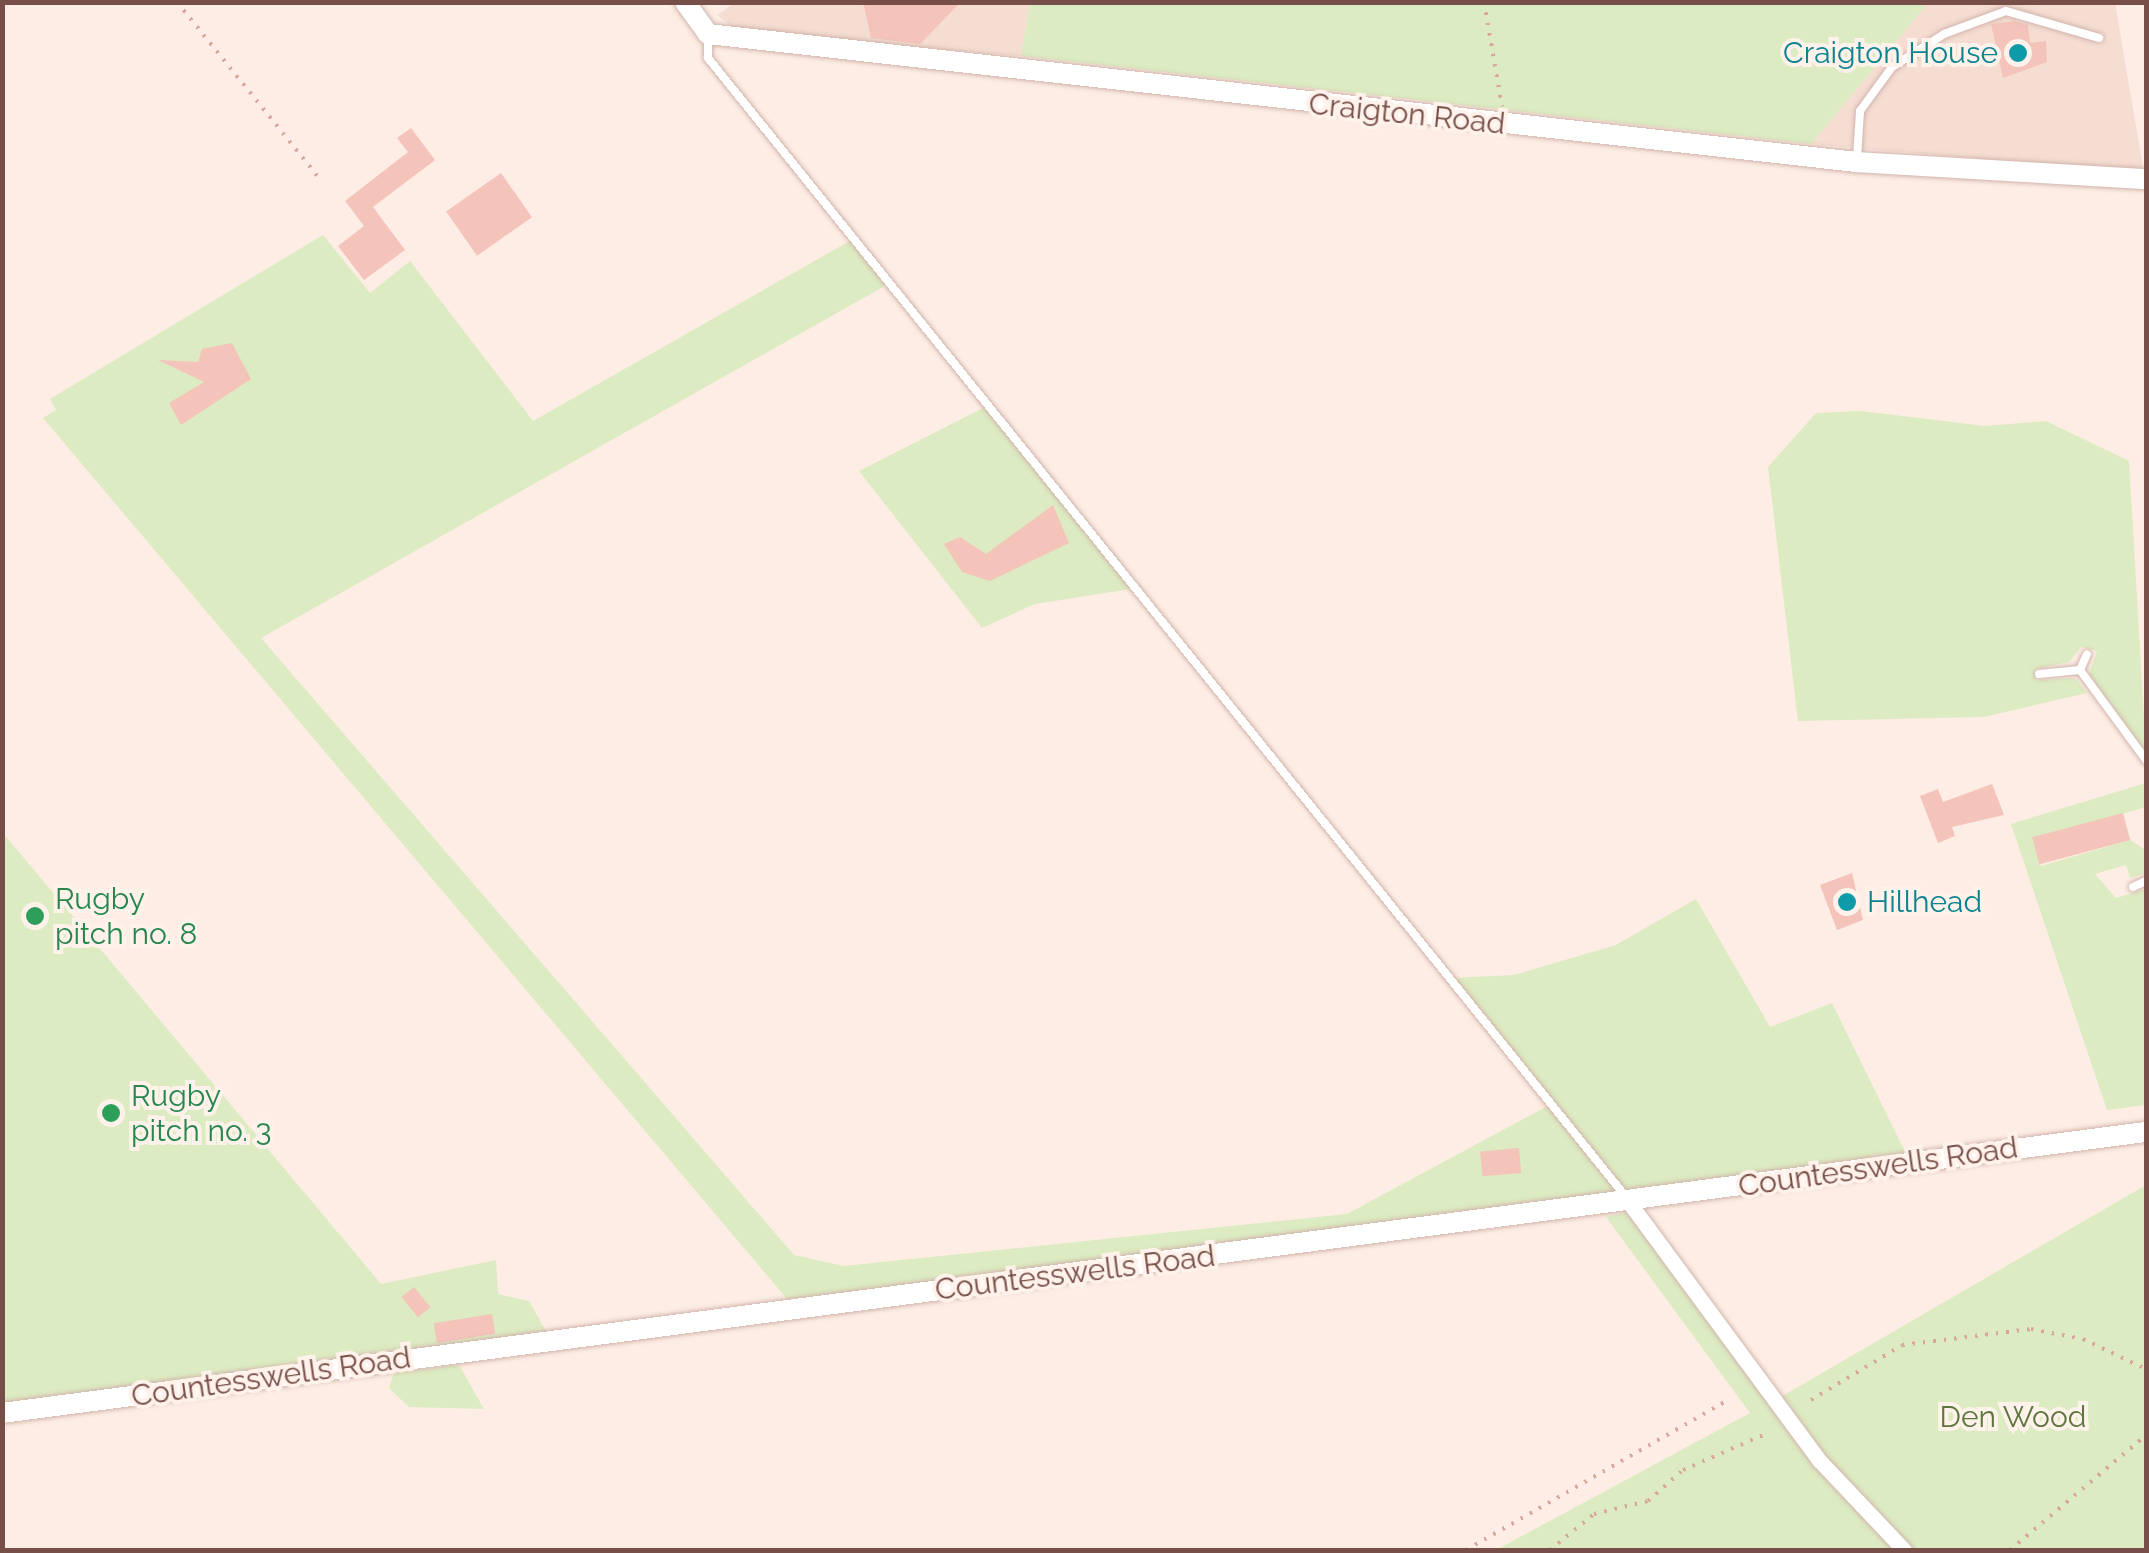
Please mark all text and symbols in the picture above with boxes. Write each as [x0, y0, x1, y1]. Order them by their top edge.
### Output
place label: Craigton House [1783, 35, 1998, 71]
marker: Craigton House [2007, 42, 2029, 64]
street label: Craigton Road [1307, 86, 1507, 142]
place label: Rugby pitch no. 8 [55, 881, 197, 952]
place label: Hillhead [1867, 884, 1982, 920]
marker: Hillhead [1836, 891, 1858, 913]
marker: Rugby pitch no. 8 [24, 905, 46, 927]
place label: Rugby pitch no. 3 [131, 1078, 272, 1148]
marker: Rugby pitch no. 3 [100, 1102, 122, 1124]
street label: Countesswells Road [1736, 1130, 2020, 1204]
street label: Countesswells Road [933, 1238, 1217, 1308]
street label: Countesswells Road [129, 1340, 413, 1414]
park label: Den Wood [1939, 1399, 2087, 1435]

